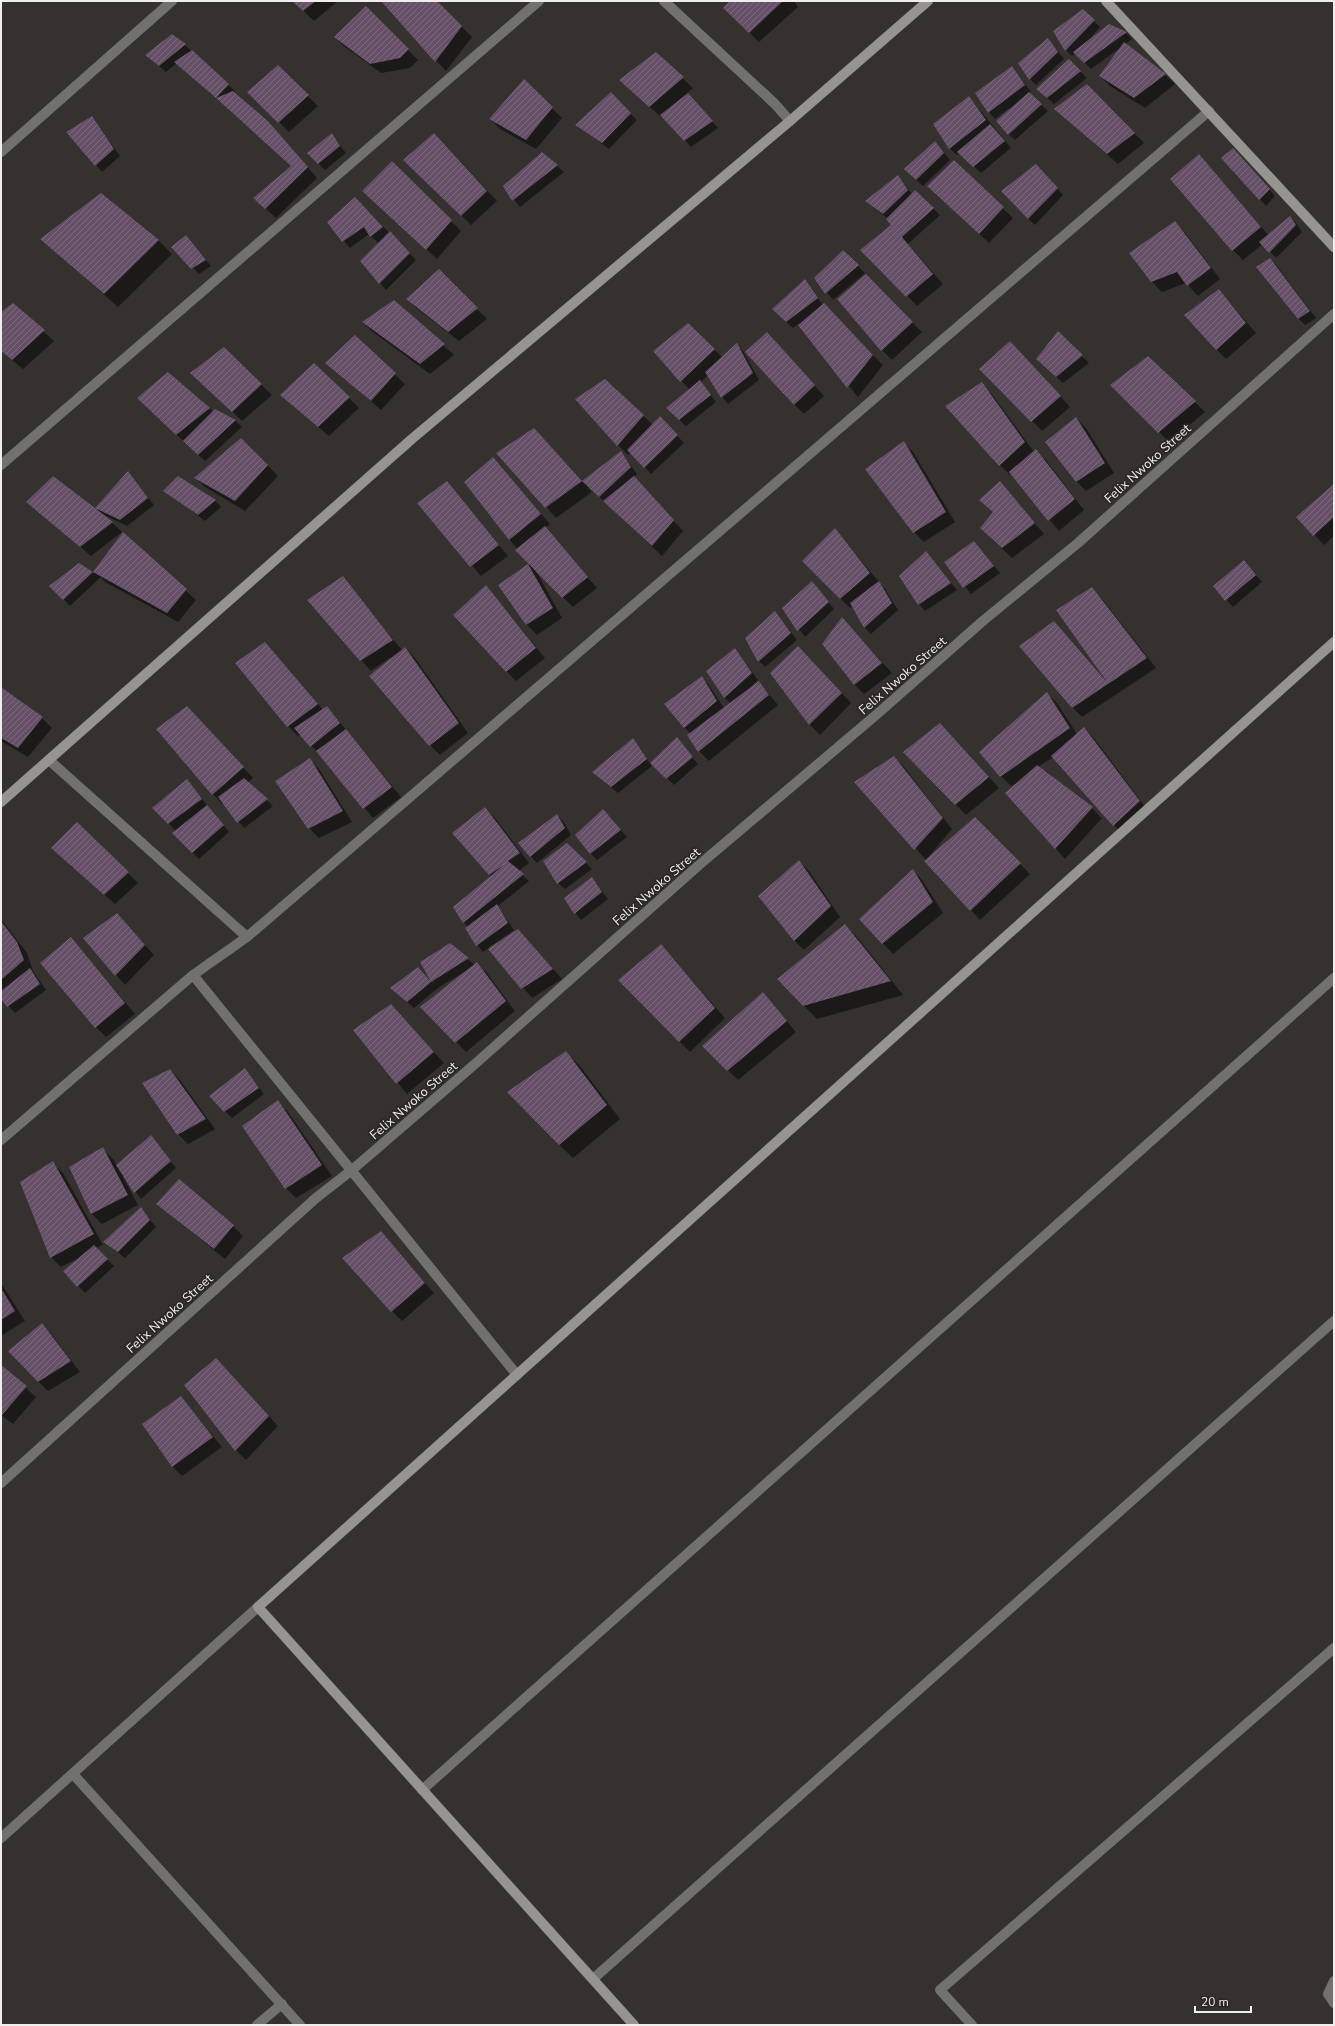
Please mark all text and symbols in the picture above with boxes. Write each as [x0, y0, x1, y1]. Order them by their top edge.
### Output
street label: Felix Nwoko Street [1100, 420, 1195, 508]
street label: Felix Nwoko Street [855, 632, 951, 719]
street label: Felix Nwoko Street [609, 843, 705, 930]
street label: Felix Nwoko Street [366, 1057, 462, 1144]
street label: Felix Nwoko Street [122, 1270, 217, 1358]
scale bar [1195, 1988, 1251, 2014]
text: 20 m [1201, 1994, 1229, 2010]

